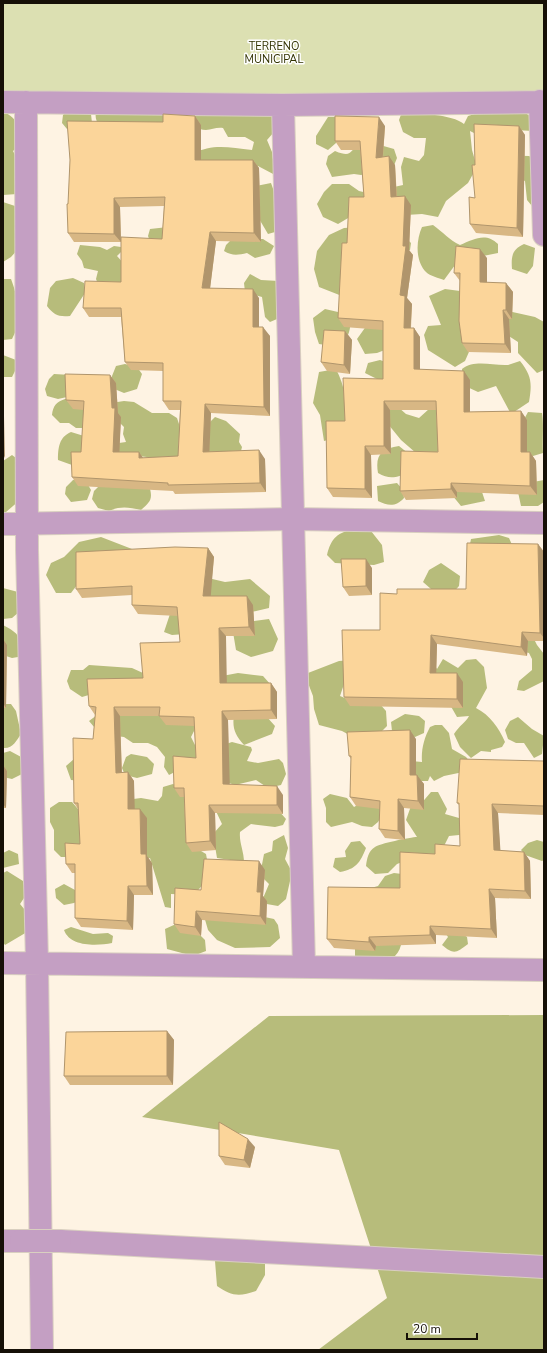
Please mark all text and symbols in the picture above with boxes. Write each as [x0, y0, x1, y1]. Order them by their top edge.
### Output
park label: TERRENO MUNICIPAL [245, 39, 303, 67]
scale bar [407, 1315, 477, 1341]
text: 20 m [413, 1321, 441, 1337]

